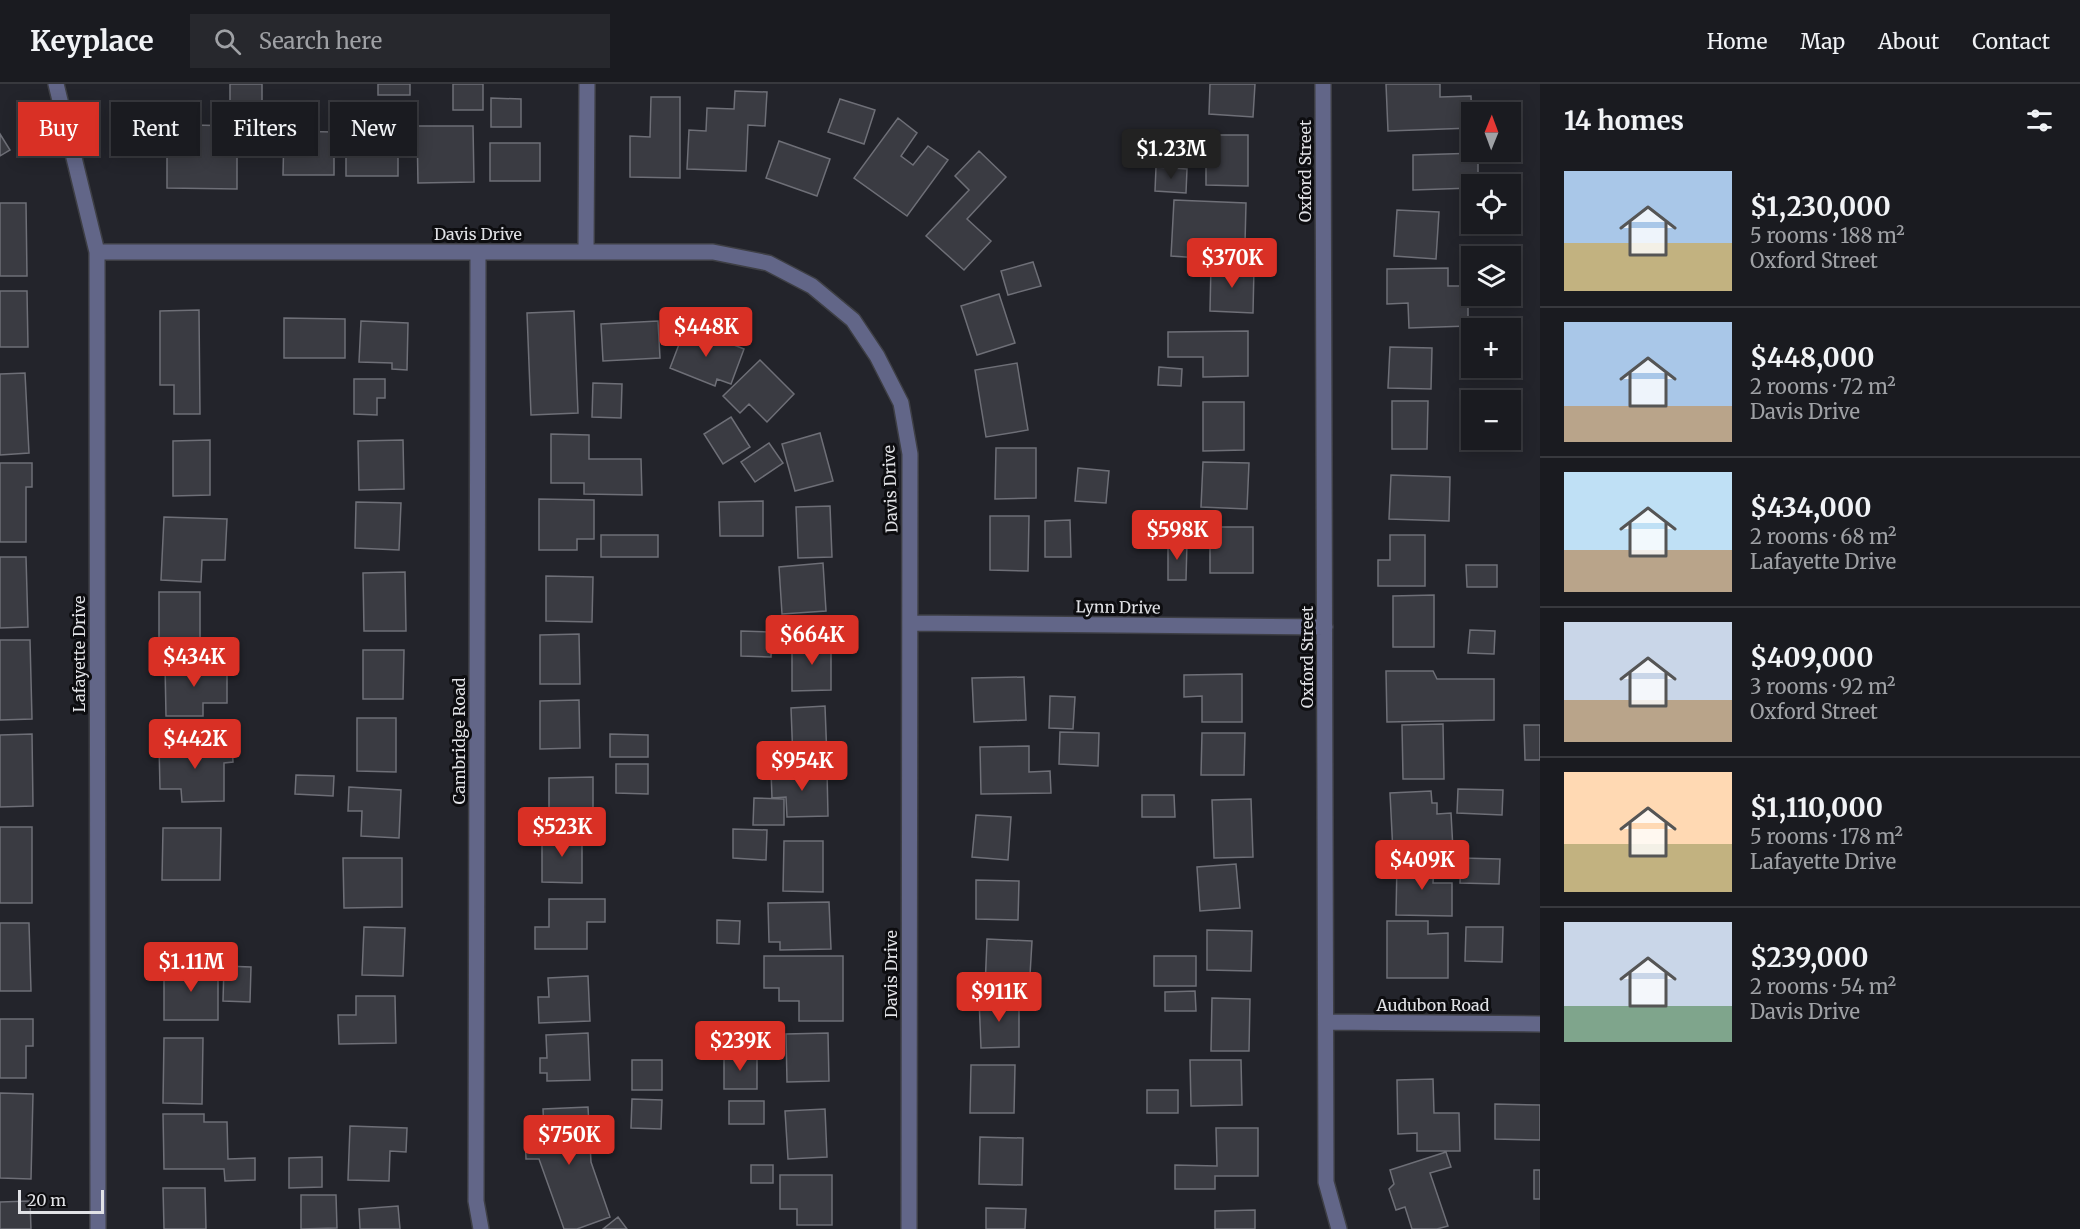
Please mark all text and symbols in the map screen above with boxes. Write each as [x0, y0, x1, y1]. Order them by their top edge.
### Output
search box [190, 14, 610, 68]
text: Keyplace [30, 23, 154, 59]
icon: search [211, 25, 244, 58]
text: Search here [259, 27, 382, 55]
text: Home [1707, 28, 1767, 55]
text: Map [1800, 28, 1845, 55]
text: About [1878, 28, 1939, 55]
text: Contact [1972, 28, 2050, 55]
chip: Buy [18, 102, 99, 156]
chip: Rent [111, 102, 200, 156]
chip: Filters [212, 102, 318, 156]
chip: New [330, 102, 417, 156]
north arrow [1461, 102, 1521, 162]
map controls [1461, 102, 1521, 450]
text: 14 homes [1564, 104, 1684, 137]
icon: filters [2023, 104, 2056, 137]
street label: Oxford Street [1295, 119, 1315, 222]
pin: $1.23M [1122, 129, 1220, 180]
text: $1.23M [1136, 136, 1206, 161]
button: locate [1461, 174, 1521, 234]
text: $1,230,000 [1750, 190, 1891, 223]
icon: home [1612, 195, 1684, 267]
text: 5 rooms · 188 m² [1750, 223, 1905, 248]
street label: Davis Drive [434, 224, 522, 244]
pin: $370K [1190, 238, 1274, 289]
text: $370K [1201, 245, 1263, 270]
button: layers [1461, 246, 1521, 306]
text: Oxford Street [1750, 248, 1878, 273]
pin: $448K [664, 307, 748, 358]
text: $448K [673, 314, 739, 339]
button: + [1461, 318, 1521, 378]
text: $448,000 [1750, 341, 1875, 374]
icon: home [1612, 346, 1684, 418]
text: 2 rooms · 72 m² [1750, 374, 1896, 399]
button: − [1461, 390, 1521, 450]
text: Davis Drive [1750, 399, 1860, 424]
street label: Davis Drive [878, 445, 902, 533]
text: $434,000 [1750, 491, 1871, 524]
icon: home [1612, 496, 1684, 568]
pin: $598K [1135, 510, 1219, 561]
text: $598K [1146, 517, 1208, 542]
text: 2 rooms · 68 m² [1750, 524, 1897, 549]
text: Lafayette Drive [1750, 549, 1896, 574]
street label: Lafayette Drive [69, 596, 89, 712]
street label: Lynn Drive [1075, 596, 1161, 618]
street label: Oxford Street [1297, 605, 1317, 708]
pin: $664K [770, 615, 854, 666]
text: $664K [780, 622, 844, 647]
pin: $434K [152, 637, 236, 688]
text: $409,000 [1750, 641, 1873, 674]
text: $434K [162, 644, 226, 669]
icon: home [1612, 646, 1684, 718]
text: 3 rooms · 92 m² [1750, 674, 1896, 699]
street label: Cambridge Road [449, 677, 469, 804]
text: Oxford Street [1750, 699, 1878, 724]
pin: $442K [153, 719, 237, 770]
text: $442K [163, 726, 227, 751]
pin: $954K [760, 741, 844, 792]
text: $954K [770, 748, 834, 773]
text: $1,110,000 [1750, 791, 1883, 824]
icon: home [1612, 796, 1684, 868]
pin: $523K [520, 807, 604, 858]
text: $523K [532, 814, 592, 839]
text: 5 rooms · 178 m² [1750, 824, 1903, 849]
pin: $409K [1380, 840, 1464, 891]
text: $409K [1389, 847, 1455, 872]
text: Lafayette Drive [1750, 849, 1896, 874]
street label: Davis Drive [881, 930, 901, 1018]
text: $239,000 [1750, 941, 1868, 974]
pin: $1.11M [142, 942, 240, 993]
icon: home [1612, 946, 1684, 1018]
text: $1.11M [158, 949, 224, 974]
pin: $911K [957, 972, 1041, 1023]
text: 2 rooms · 54 m² [1750, 974, 1896, 999]
text: $911K [971, 979, 1027, 1004]
street label: Audubon Road [1376, 995, 1490, 1015]
text: Davis Drive [1750, 999, 1860, 1024]
pin: $239K [698, 1021, 782, 1072]
text: $239K [709, 1028, 771, 1053]
pin: $750K [527, 1115, 611, 1166]
text: $750K [538, 1122, 600, 1147]
scale bar [18, 1187, 104, 1214]
text: 20 m [27, 1190, 66, 1210]

